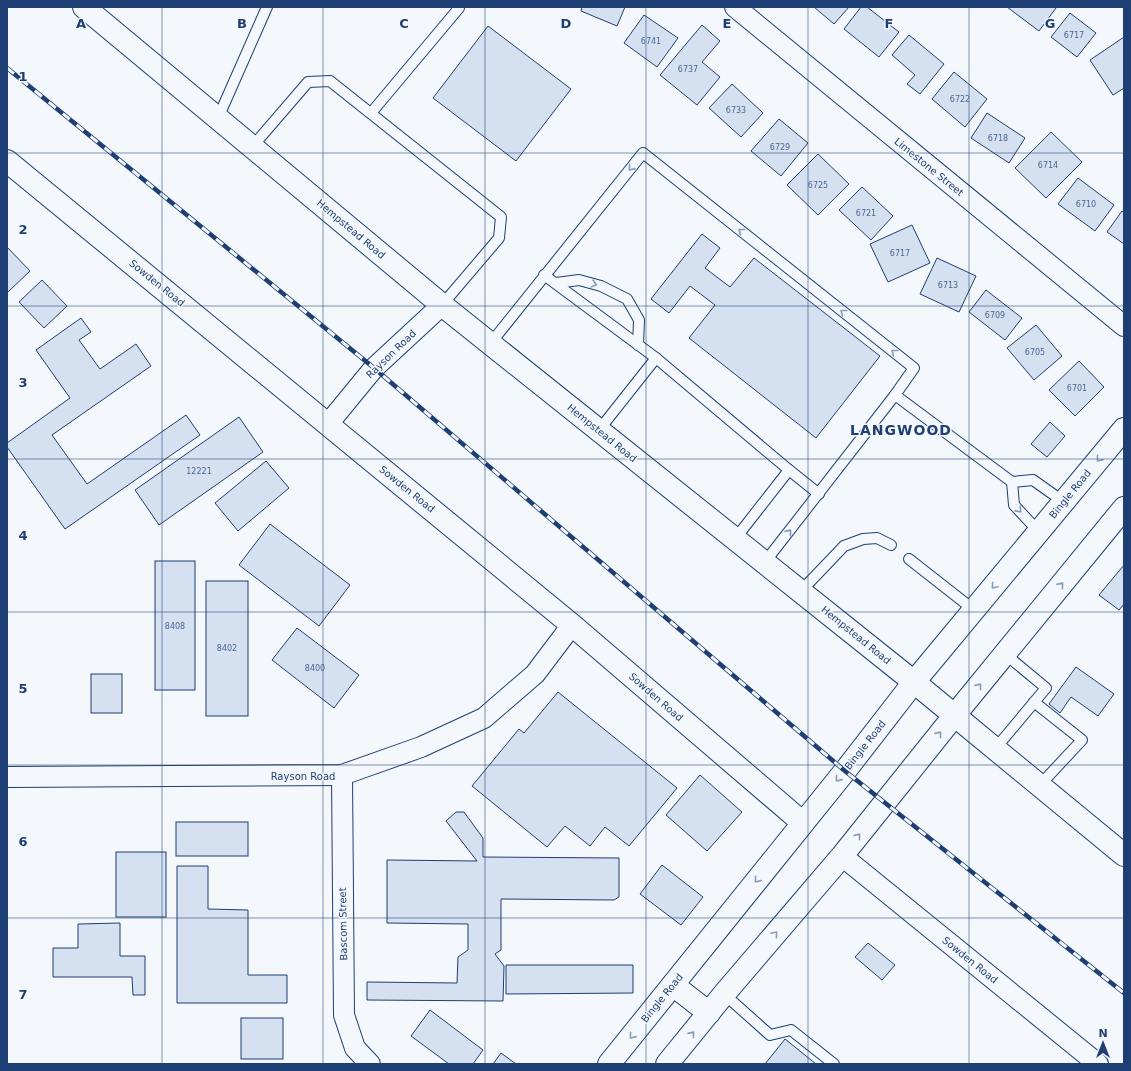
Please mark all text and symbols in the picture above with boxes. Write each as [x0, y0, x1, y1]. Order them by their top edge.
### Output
text: A [76, 16, 86, 31]
text: B [237, 16, 247, 31]
text: C [399, 16, 409, 31]
text: D [561, 16, 572, 31]
text: E [723, 16, 731, 31]
text: F [885, 16, 893, 31]
text: G [1045, 16, 1055, 31]
house number: 6717 [1064, 31, 1084, 40]
house number: 6741 [641, 37, 661, 46]
house number: 6737 [678, 65, 698, 74]
text: 1 [18, 69, 28, 84]
house number: 6722 [950, 95, 970, 104]
house number: 6733 [726, 106, 746, 115]
house number: 6718 [988, 134, 1008, 143]
street label: Limestone Street [892, 136, 966, 198]
house number: 6729 [770, 143, 790, 152]
house number: 6714 [1038, 161, 1058, 170]
one-way arrow [628, 163, 635, 170]
house number: 6725 [808, 181, 828, 190]
street label: Hempstead Road [315, 197, 387, 261]
house number: 6710 [1076, 200, 1096, 209]
house number: 6721 [856, 209, 876, 218]
text: 2 [18, 222, 28, 237]
one-way arrow [739, 229, 746, 236]
house number: 6717 [890, 249, 910, 258]
street label: Sowden Road [127, 257, 187, 309]
one-way arrow [591, 280, 598, 288]
house number: 6713 [938, 281, 958, 290]
one-way arrow [841, 310, 848, 317]
house number: 6709 [985, 311, 1005, 320]
street label: Rayson Road [364, 328, 418, 380]
house number: 6705 [1025, 348, 1045, 357]
one-way arrow [891, 350, 898, 357]
text: 3 [18, 375, 28, 390]
house number: 6701 [1067, 384, 1087, 393]
street label: Hempstead Road [565, 402, 639, 464]
district label: LANGWOOD [850, 422, 952, 438]
one-way arrow [1097, 454, 1104, 462]
street label: Sowden Road [377, 463, 437, 515]
house number: 12221 [186, 467, 212, 476]
street label: Bingle Road [1047, 467, 1093, 521]
one-way arrow [1014, 505, 1021, 513]
text: 4 [18, 528, 28, 543]
one-way arrow [784, 529, 791, 536]
one-way arrow [992, 581, 999, 588]
one-way arrow [1056, 582, 1063, 589]
street label: Hempstead Road [819, 604, 893, 666]
house number: 8408 [165, 622, 185, 631]
house number: 8402 [217, 644, 237, 653]
house number: 8400 [305, 664, 325, 673]
street label: Sowden Road [627, 671, 685, 723]
text: 5 [18, 681, 28, 696]
one-way arrow [974, 683, 981, 690]
street label: Bingle Road [842, 718, 888, 772]
one-way arrow [935, 732, 942, 739]
street label: Rayson Road [271, 771, 335, 782]
one-way arrow [836, 774, 843, 781]
one-way arrow [853, 833, 860, 840]
text: 6 [18, 834, 28, 849]
one-way arrow [755, 875, 762, 883]
street label: Bascom Street [337, 887, 349, 961]
one-way arrow [771, 931, 778, 939]
street label: Sowden Road [940, 934, 1000, 986]
street label: Bingle Road [639, 971, 685, 1025]
text: 7 [18, 987, 28, 1002]
north arrow [1083, 1023, 1123, 1063]
text: N [1098, 1027, 1108, 1040]
one-way arrow [629, 1031, 636, 1038]
one-way arrow [687, 1031, 694, 1038]

